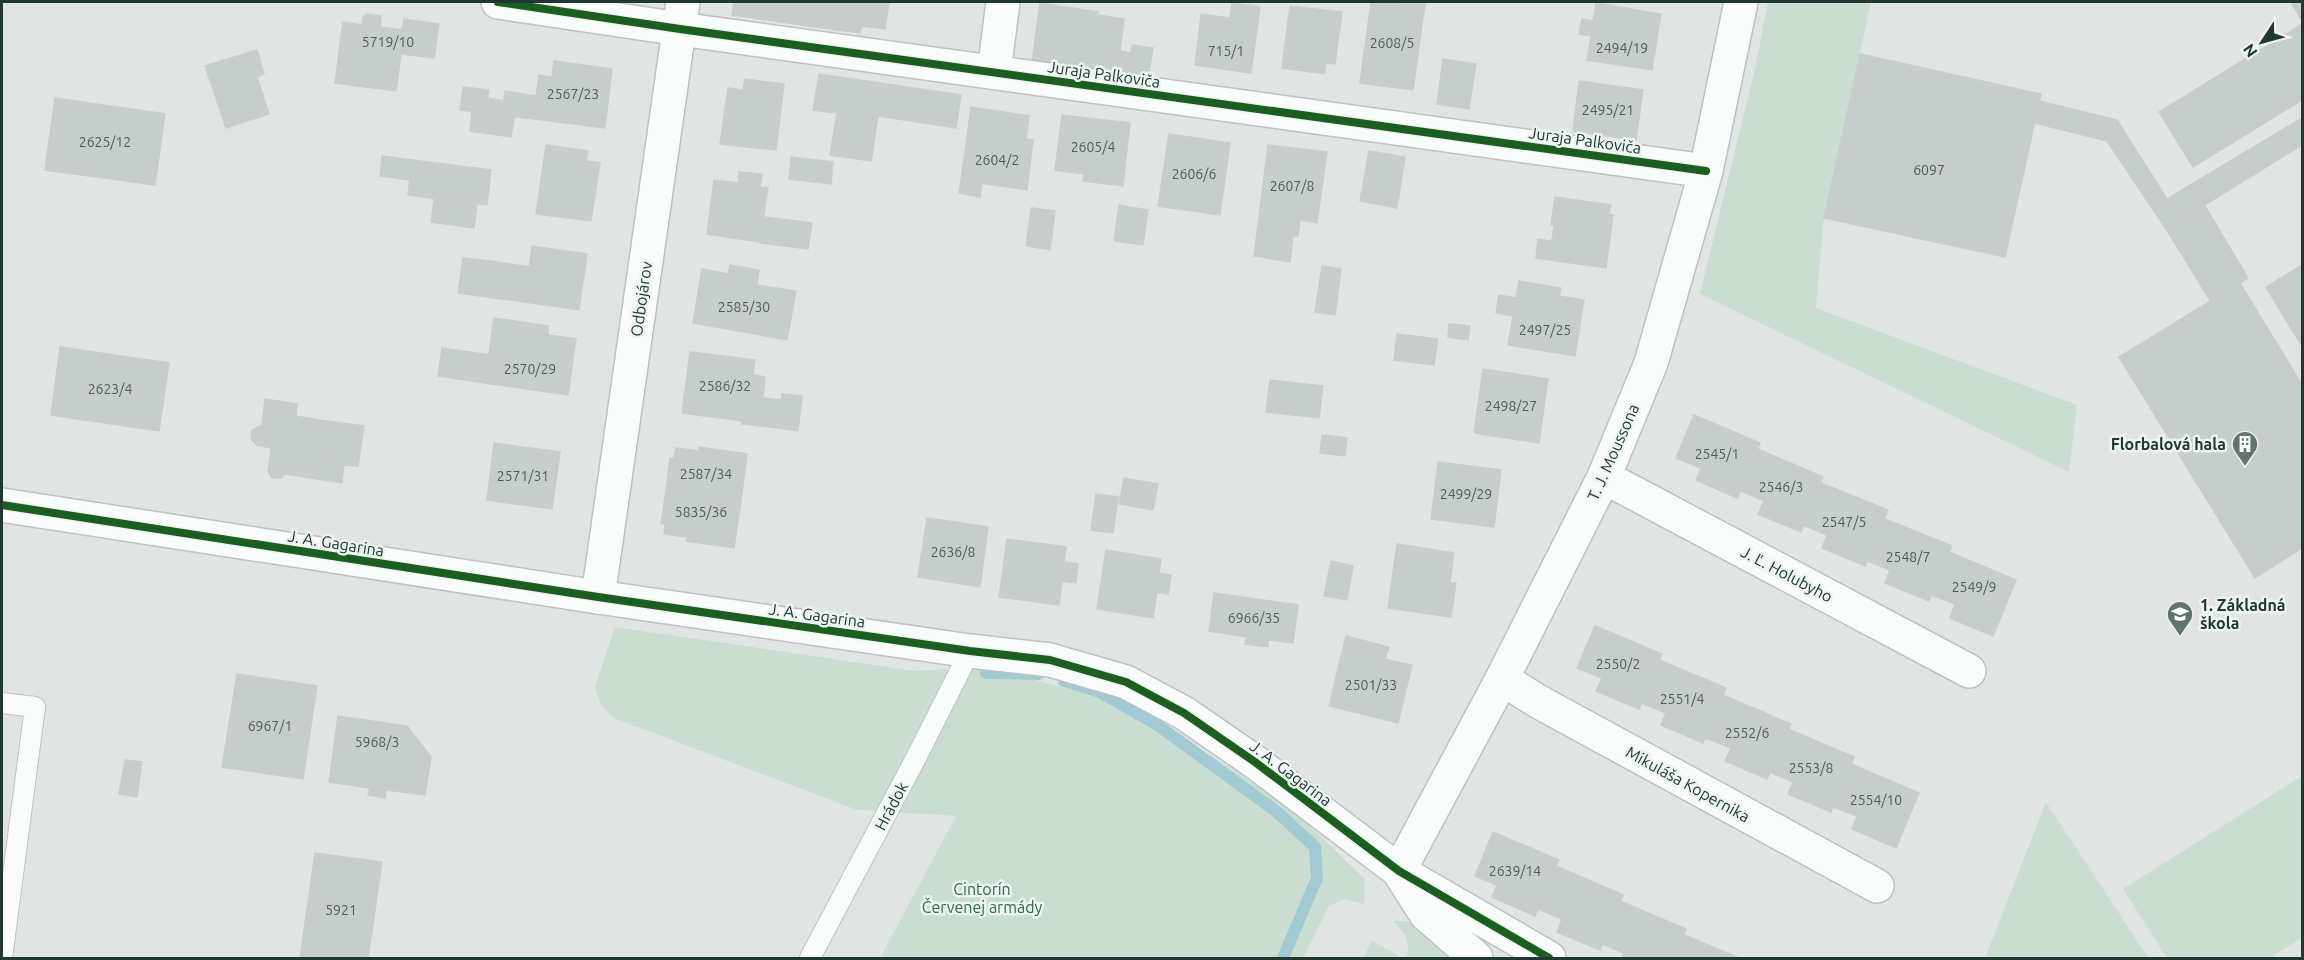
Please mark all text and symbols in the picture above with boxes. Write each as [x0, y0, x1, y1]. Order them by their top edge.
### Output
north arrow [2232, 12, 2292, 72]
house number: 5719/10 [362, 34, 414, 50]
house number: 2608/5 [1370, 35, 1414, 51]
house number: 2494/19 [1596, 40, 1648, 56]
text: N [2239, 41, 2261, 61]
house number: 715/1 [1208, 43, 1244, 59]
street label: Juraja Palkoviča [1047, 57, 1161, 91]
house number: 2567/23 [547, 86, 599, 102]
house number: 2495/21 [1582, 102, 1634, 118]
street label: Juraja Palkoviča [1528, 123, 1642, 157]
house number: 2625/12 [79, 134, 131, 150]
house number: 2605/4 [1071, 139, 1115, 155]
house number: 2604/2 [975, 152, 1019, 168]
house number: 6097 [1913, 162, 1945, 178]
house number: 2606/6 [1172, 166, 1216, 182]
house number: 2607/8 [1270, 178, 1314, 194]
street label: Odbojárov [627, 260, 655, 338]
house number: 2585/30 [718, 299, 770, 315]
house number: 2497/25 [1519, 322, 1571, 338]
house number: 2570/29 [504, 361, 556, 377]
house number: 2586/32 [699, 378, 751, 394]
house number: 2623/4 [88, 381, 132, 397]
house number: 2498/27 [1485, 398, 1537, 414]
street label: T. J. Moussona [1584, 401, 1642, 503]
building icon: Florbalová hala [2230, 429, 2260, 467]
place label: Florbalová hala [2111, 435, 2226, 453]
house number: 2545/1 [1695, 446, 1739, 462]
house number: 2587/34 [680, 466, 732, 482]
house number: 2571/31 [497, 468, 549, 484]
house number: 2546/3 [1759, 479, 1803, 495]
house number: 2499/29 [1440, 486, 1492, 502]
house number: 5835/36 [675, 504, 727, 520]
house number: 2547/5 [1822, 514, 1866, 530]
street label: J. A. Gagarina [286, 526, 386, 560]
street label: J. Ľ. Holubyho [1738, 542, 1836, 606]
house number: 2636/8 [931, 544, 975, 560]
house number: 2548/7 [1886, 549, 1930, 565]
house number: 2549/9 [1952, 579, 1996, 595]
place label: 1. Základná škola [2200, 596, 2286, 632]
street label: J. A. Gagarina [767, 599, 867, 631]
school or university icon: 1. Základná škola [2165, 599, 2195, 637]
house number: 6966/35 [1228, 610, 1280, 626]
house number: 2550/2 [1596, 656, 1640, 672]
house number: 2501/33 [1345, 677, 1397, 693]
house number: 2551/4 [1660, 691, 1704, 707]
house number: 6967/1 [248, 718, 292, 734]
house number: 2552/6 [1725, 725, 1769, 741]
house number: 5968/3 [355, 734, 399, 750]
street label: J. A. Gagarina [1247, 736, 1335, 810]
street label: Mikuláša Kopernika [1623, 742, 1753, 826]
house number: 2553/8 [1789, 760, 1833, 776]
street label: Hrádok [871, 779, 911, 833]
house number: 2554/10 [1850, 792, 1902, 808]
house number: 2639/14 [1489, 863, 1541, 879]
park label: Cintorín Červenej armády [922, 880, 1043, 916]
house number: 5921 [325, 902, 357, 918]

